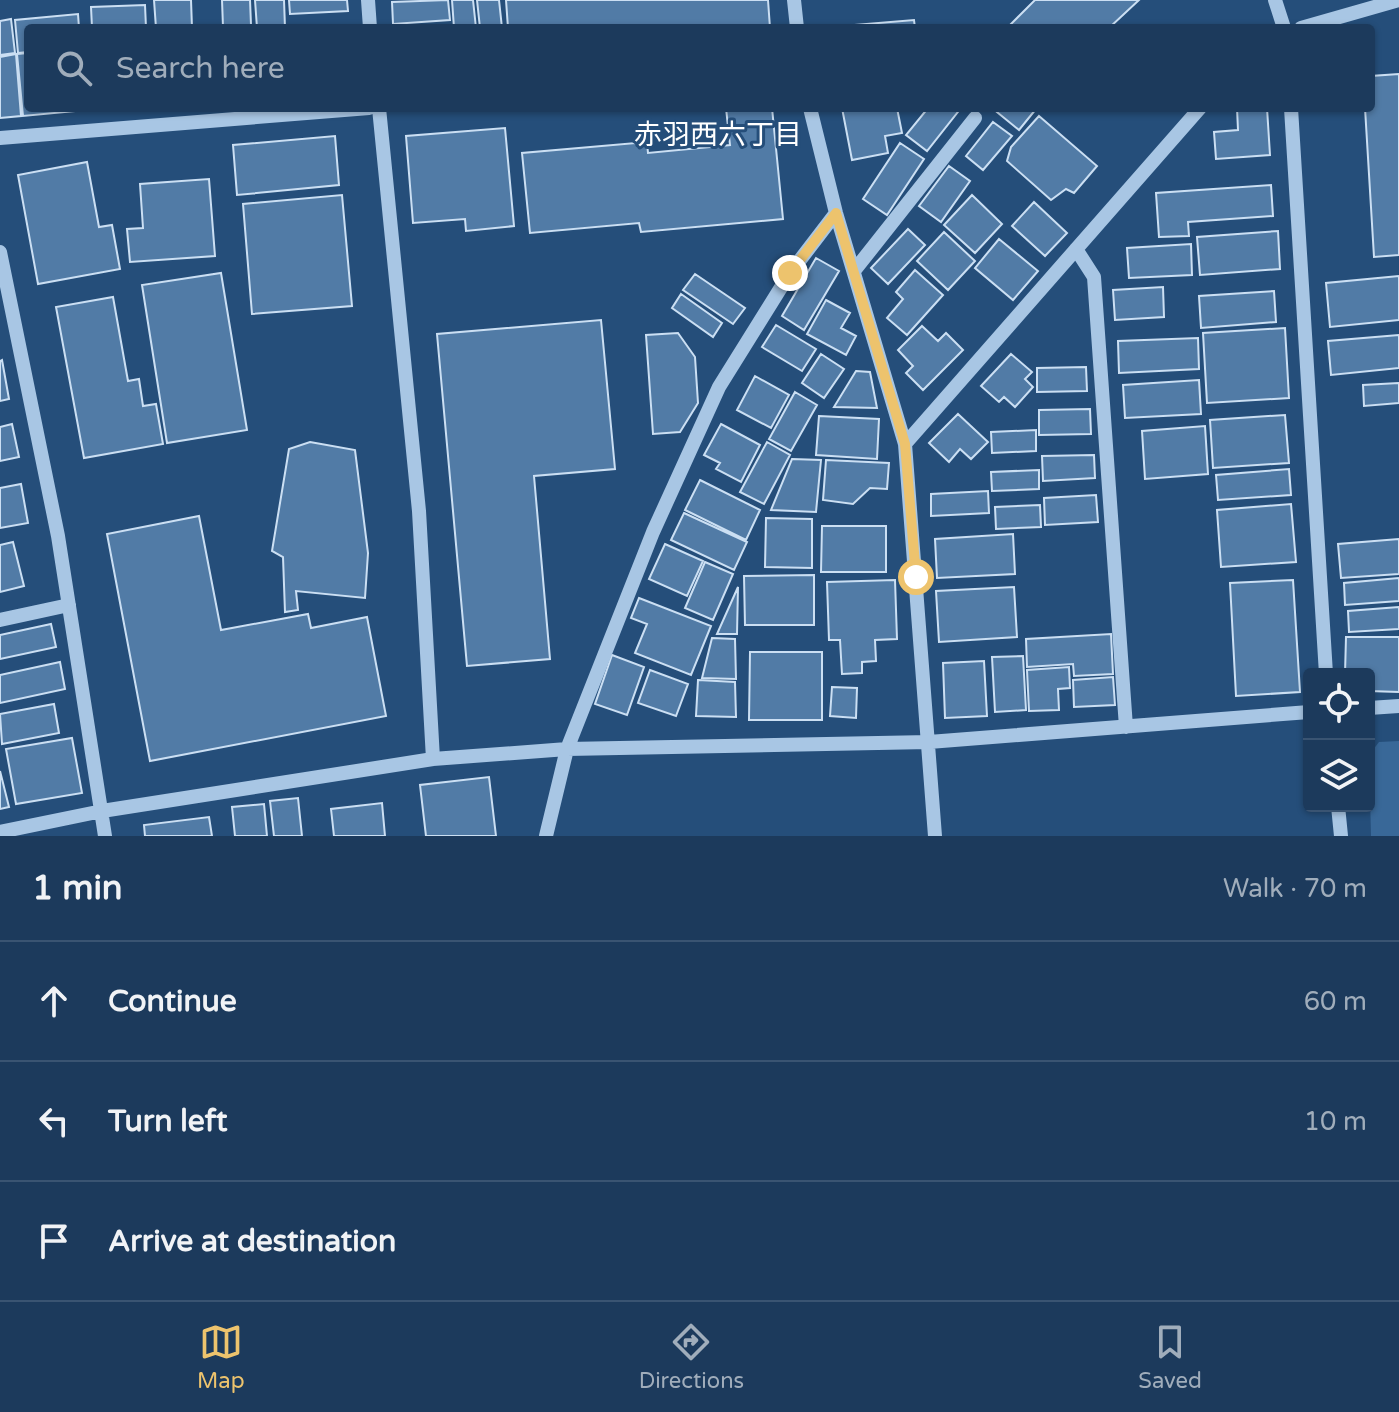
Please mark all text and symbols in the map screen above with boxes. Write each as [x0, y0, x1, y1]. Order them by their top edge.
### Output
search box [24, 24, 1375, 112]
icon: search [52, 46, 96, 90]
text: Search here [116, 50, 285, 87]
district label: 赤羽西六丁目 [634, 118, 802, 152]
route end [772, 255, 808, 291]
route start [898, 559, 934, 595]
map controls [1303, 668, 1375, 812]
button: locate [1303, 668, 1375, 740]
button: layers [1303, 740, 1375, 812]
text: 1 min [32, 868, 123, 909]
text: Walk · 70 m [1223, 873, 1367, 904]
icon: ahead [32, 979, 76, 1023]
text: Continue [108, 983, 237, 1020]
text: 60 m [1304, 986, 1367, 1017]
icon: left [32, 1099, 76, 1143]
text: Turn left [108, 1103, 227, 1140]
text: 10 m [1304, 1106, 1367, 1137]
icon: arrive [32, 1219, 76, 1263]
text: Arrive at destination [108, 1223, 396, 1260]
tab: Map [197, 1320, 245, 1394]
tab: Directions [639, 1320, 744, 1394]
tab: Saved [1138, 1320, 1202, 1394]

